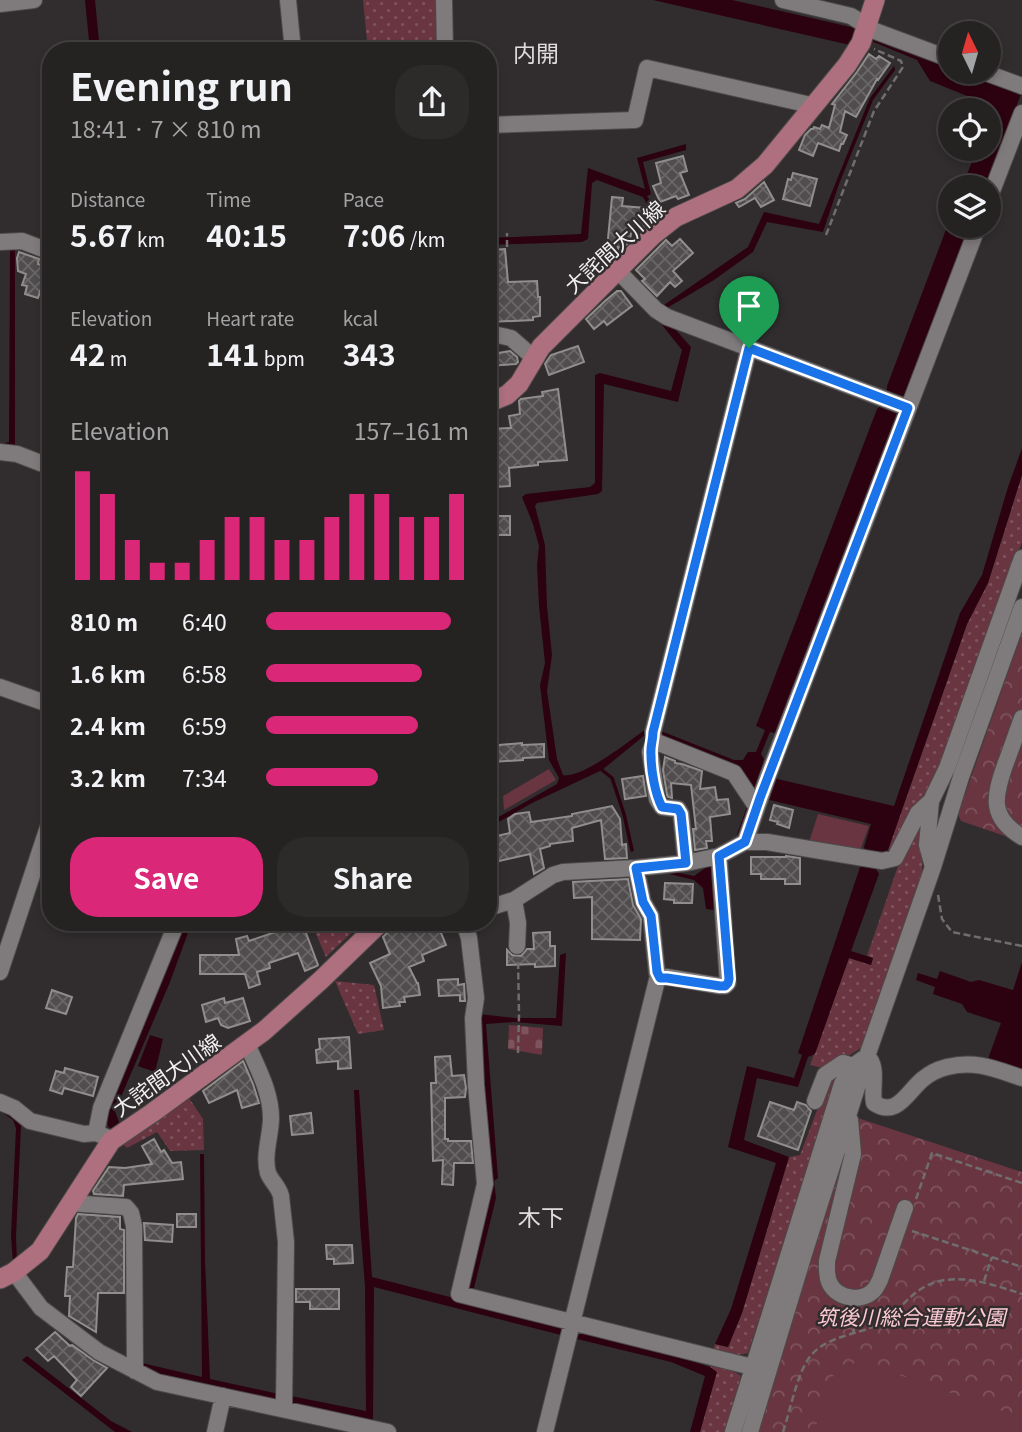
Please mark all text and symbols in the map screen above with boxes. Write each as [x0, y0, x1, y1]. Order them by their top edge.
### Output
north arrow [938, 21, 1001, 84]
map controls [938, 21, 1001, 238]
district label: 内開 [513, 35, 559, 69]
text: Evening run [70, 57, 293, 112]
button: share [395, 65, 469, 139]
button: locate [938, 98, 1001, 161]
text: 18:41 · 7 × 810 m [70, 111, 261, 145]
button: layers [938, 175, 1001, 238]
text: Distance [70, 185, 145, 212]
text: Time [206, 185, 251, 212]
text: Pace [343, 185, 384, 212]
street label: 大詫間大川線 [557, 193, 671, 299]
text: 5.67 [70, 212, 133, 256]
text: 40:15 [206, 212, 287, 256]
text: 7:06 [343, 212, 406, 256]
text: km [133, 225, 165, 252]
text: /km [406, 225, 445, 252]
pin [719, 276, 779, 348]
icon: arrive [730, 287, 768, 325]
text: Elevation [70, 304, 152, 331]
text: Heart rate [206, 304, 294, 331]
text: kcal [343, 304, 378, 331]
text: 42 [70, 331, 105, 375]
text: 141 [206, 331, 259, 375]
text: 343 [343, 331, 396, 375]
text: m [105, 344, 127, 371]
text: bpm [259, 344, 305, 371]
text: Elevation [70, 413, 170, 447]
text: 157–161 m [354, 413, 469, 447]
text: 810 m [70, 604, 138, 638]
text: 6:40 [182, 604, 227, 638]
text: 1.6 km [70, 656, 146, 690]
text: 6:58 [182, 656, 227, 690]
text: 2.4 km [70, 708, 146, 742]
text: 6:59 [182, 708, 227, 742]
text: 3.2 km [70, 760, 146, 794]
text: 7:34 [182, 760, 227, 794]
button: Save [70, 837, 263, 917]
button: Share [277, 837, 469, 917]
street label: 大詫間大川線 [106, 1026, 226, 1122]
district label: 木下 [518, 1199, 564, 1233]
park label: 筑後川総合運動公園 [817, 1301, 1008, 1331]

